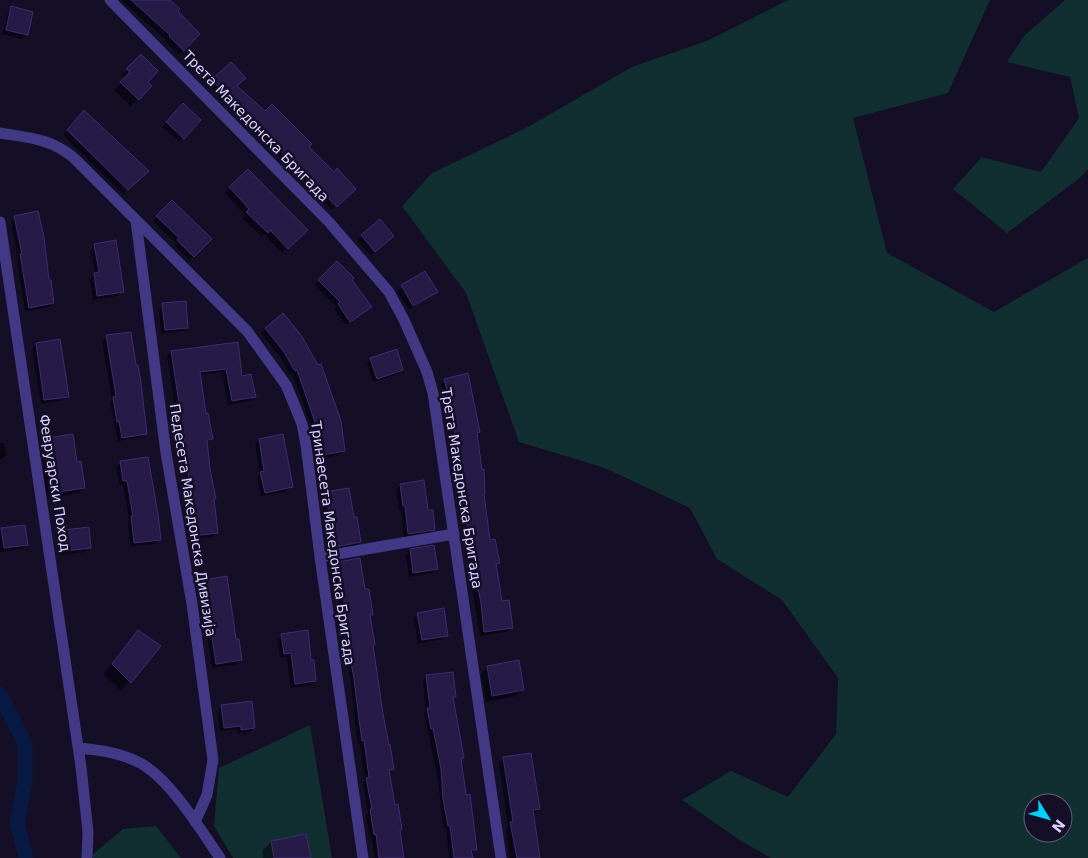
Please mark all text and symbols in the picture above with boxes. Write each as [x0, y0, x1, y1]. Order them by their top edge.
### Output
street label: Трета Македонска Бригада [179, 47, 332, 205]
street label: Трета Македонска Бригада [438, 385, 486, 590]
street label: Педесета Македонска Дивизија [167, 402, 219, 638]
street label: Февруарски Поход [36, 413, 74, 553]
street label: Тринаесета Македонска Бригада [308, 419, 358, 666]
north arrow [1023, 793, 1073, 843]
text: N [1048, 816, 1068, 835]

